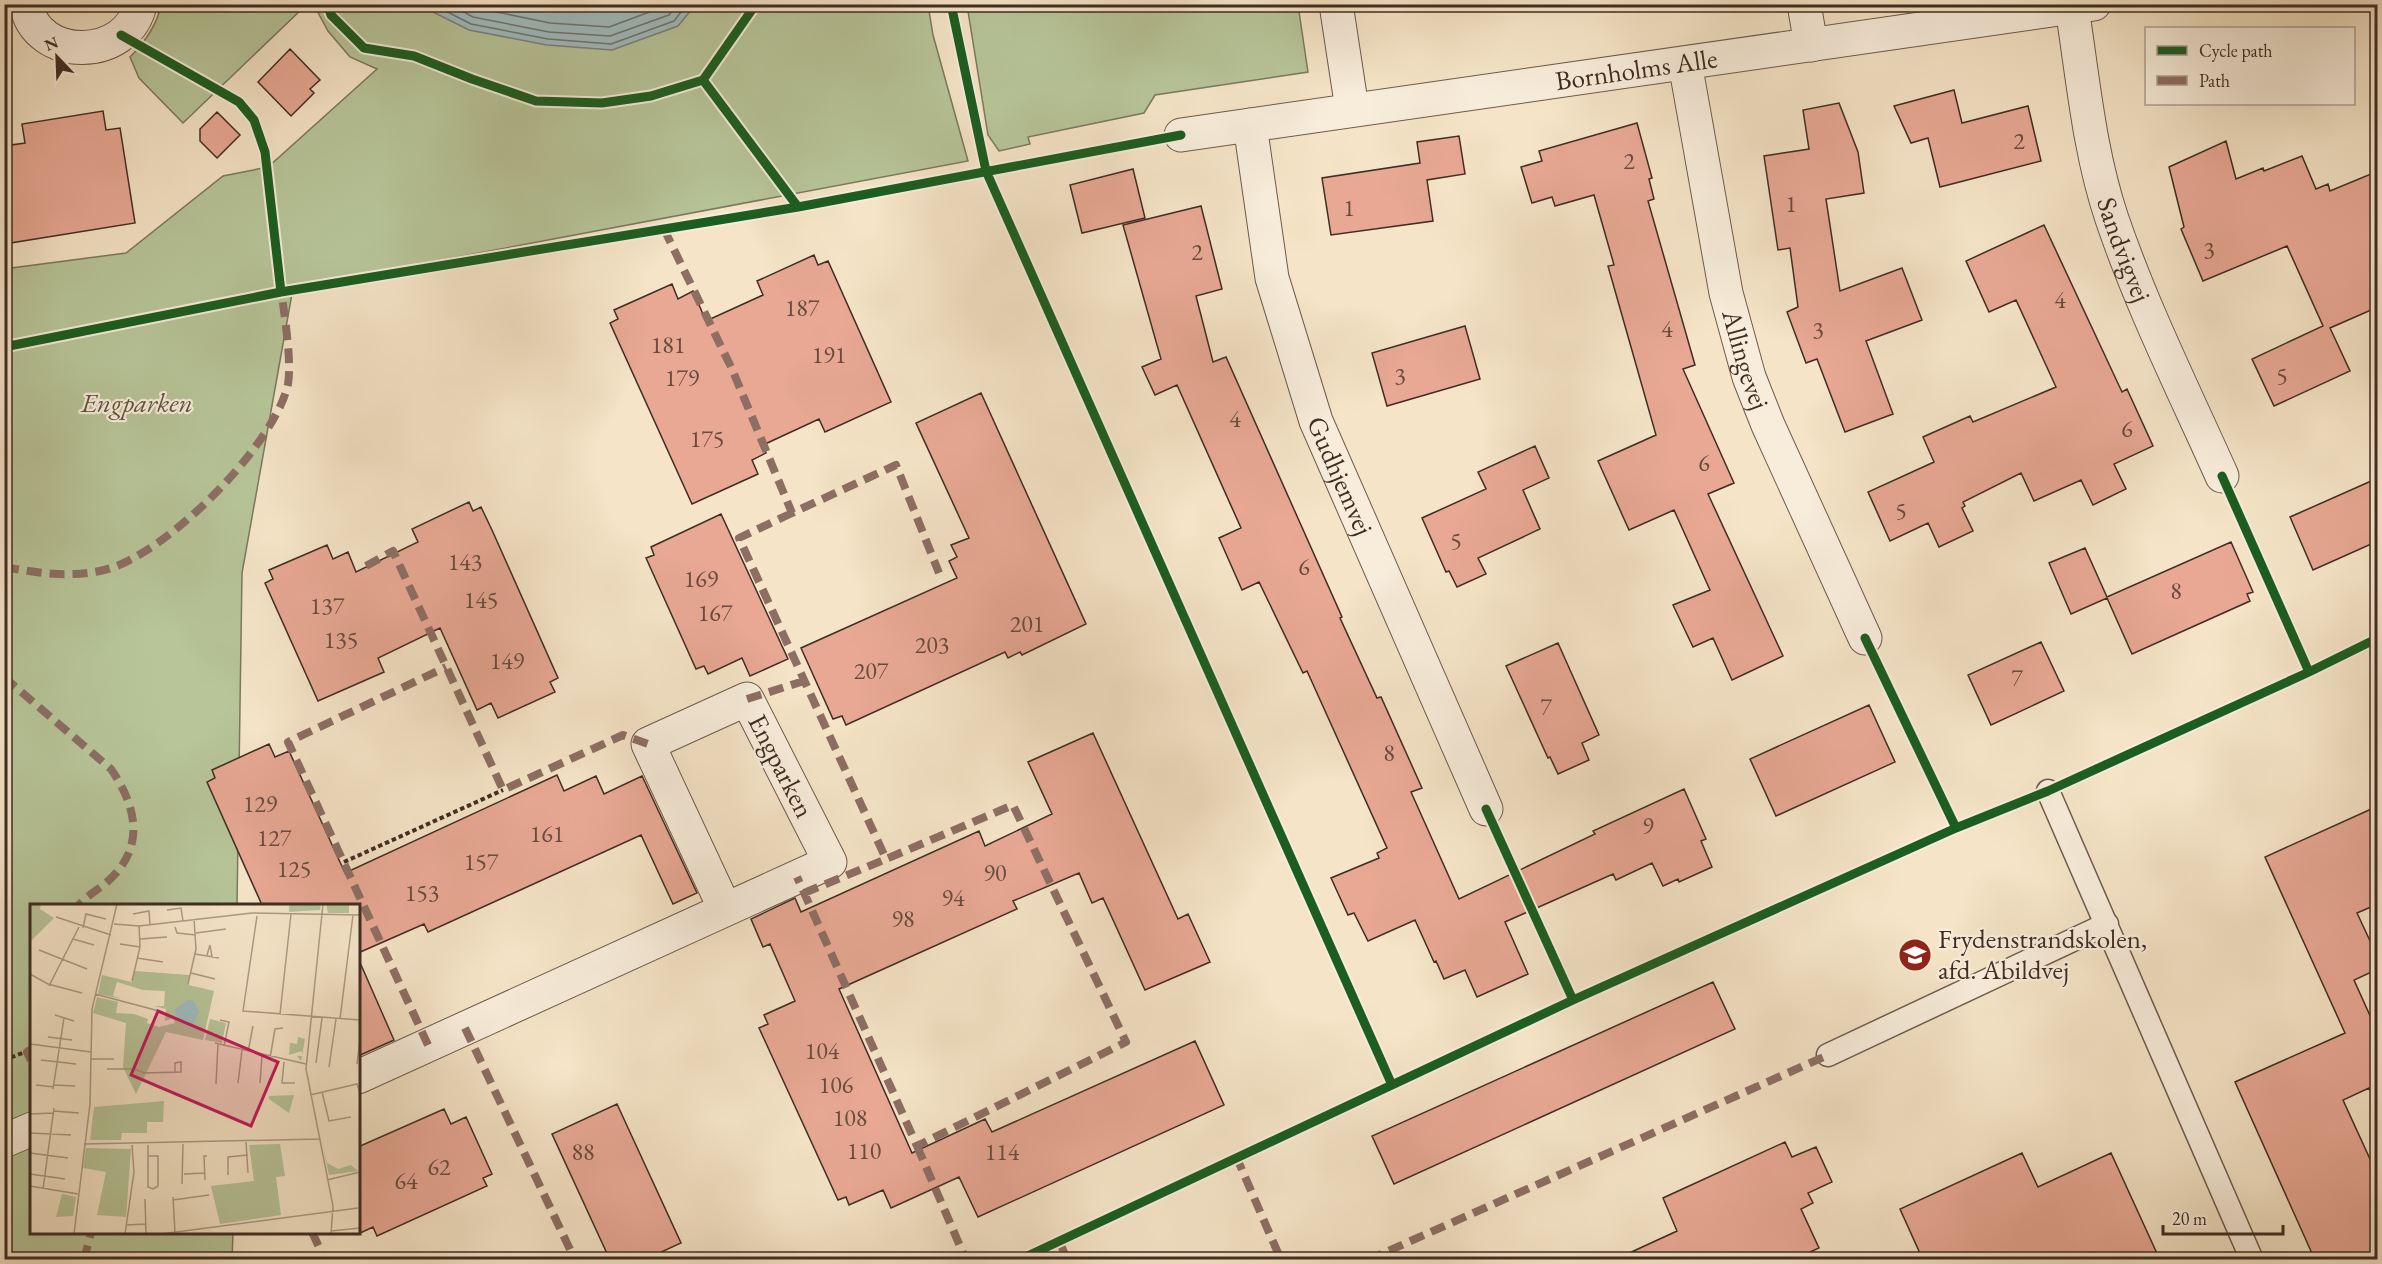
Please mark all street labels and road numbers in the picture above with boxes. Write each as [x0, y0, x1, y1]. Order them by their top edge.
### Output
street label: Bornholms Alle [1553, 40, 1720, 98]
street label: Sandvigvej [2089, 193, 2160, 307]
street label: Allingevej [1714, 305, 1778, 414]
street label: Gudhjemvej [1299, 411, 1382, 540]
street label: Engparken [740, 708, 822, 824]

